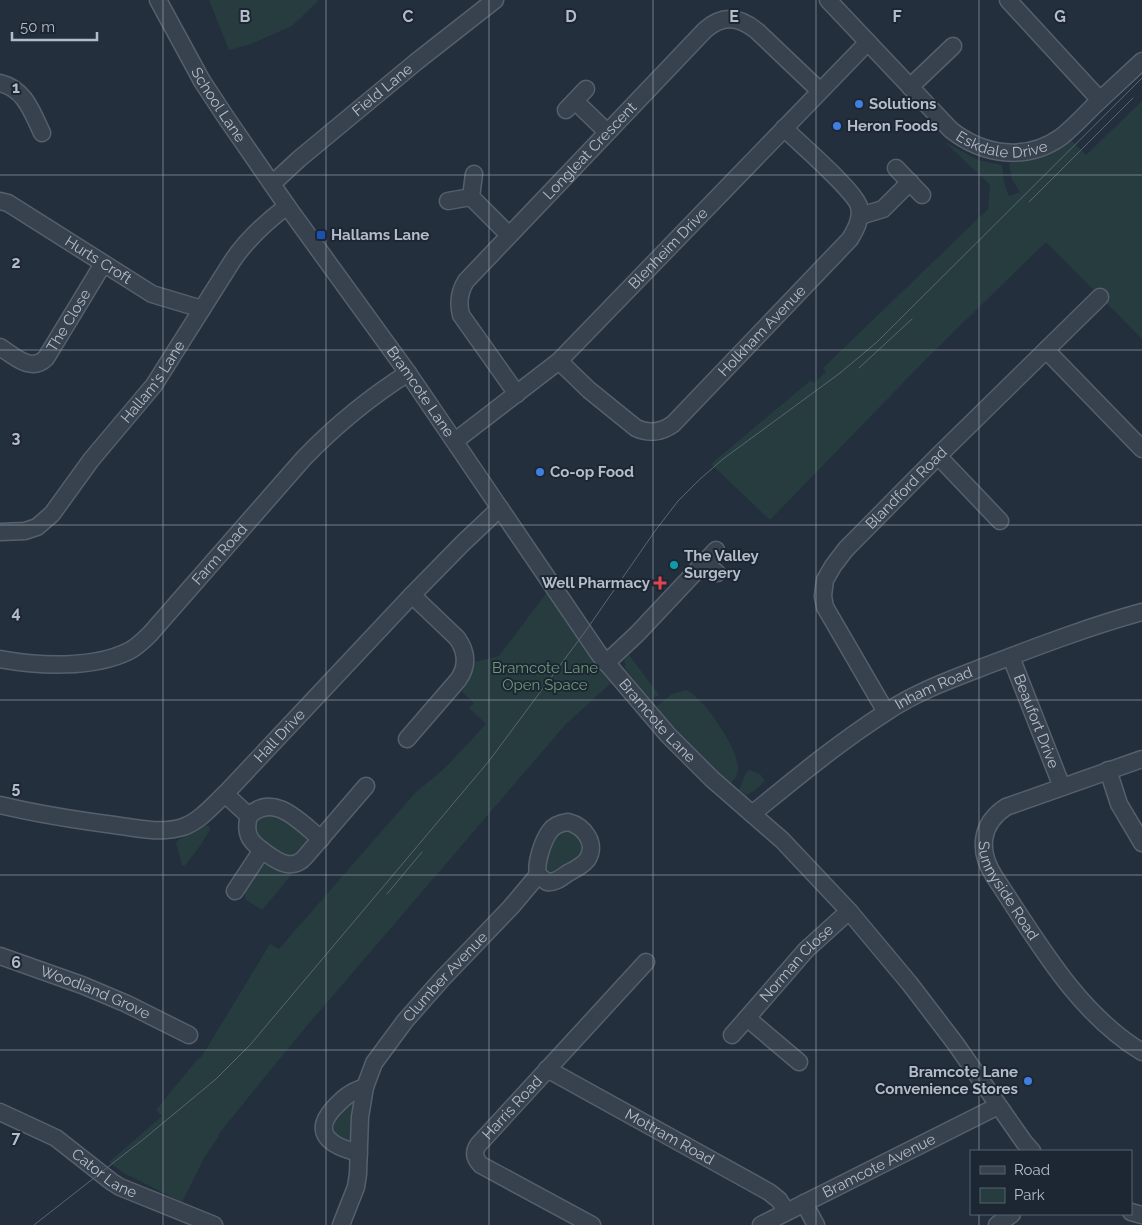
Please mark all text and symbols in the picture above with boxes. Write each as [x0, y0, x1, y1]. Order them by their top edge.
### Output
text: B [240, 7, 251, 26]
text: C [403, 7, 414, 26]
text: D [565, 7, 577, 26]
text: E [729, 7, 739, 26]
text: F [892, 7, 902, 26]
text: G [1054, 7, 1066, 26]
scale bar [12, 10, 98, 42]
text: 50 m [20, 18, 55, 36]
street label: Field Lane [349, 60, 416, 120]
street label: School Lane [187, 64, 249, 146]
text: 1 [12, 78, 20, 97]
place label: Solutions [869, 95, 936, 113]
street label: Longleat Crescent [539, 98, 640, 203]
marker: Solutions [853, 98, 865, 110]
place label: Heron Foods [847, 117, 938, 135]
marker: Heron Foods [831, 120, 843, 132]
street label: Eskdale Drive [953, 127, 1050, 162]
street label: Blenheim Drive [625, 204, 712, 293]
place label: Hallams Lane [331, 226, 429, 244]
marker: Hallams Lane [315, 229, 327, 241]
street label: Hurts Croft [62, 232, 135, 288]
text: 2 [11, 253, 21, 272]
street label: Holkham Avenue [714, 282, 810, 380]
street label: The Close [43, 286, 95, 355]
street label: Hallam's Lane [117, 337, 189, 427]
street label: Bramcote Lane [383, 343, 458, 441]
text: 3 [12, 428, 21, 447]
street label: Blandford Road [862, 443, 951, 533]
place label: Co-op Food [550, 463, 634, 481]
marker: Co-op Food [534, 466, 546, 478]
street label: Farm Road [188, 520, 251, 589]
place label: The Valley Surgery [684, 547, 760, 582]
marker: The Valley Surgery [668, 559, 680, 571]
place label: Well Pharmacy [542, 574, 651, 592]
marker: Well Pharmacy [654, 577, 666, 589]
text: 4 [11, 603, 21, 622]
park label: Bramcote Lane Open Space [492, 659, 598, 694]
street label: Inham Road [892, 663, 975, 714]
street label: Beaufort Drive [1010, 672, 1063, 771]
street label: Bramcote Lane [615, 675, 700, 767]
street label: Hall Drive [250, 705, 309, 766]
text: 5 [12, 778, 21, 797]
street label: Sunnyside Road [975, 841, 1042, 944]
street label: Norman Close [756, 921, 837, 1006]
street label: Clumber Avenue [399, 928, 491, 1026]
text: 6 [11, 953, 21, 972]
street label: Woodland Grove [38, 962, 153, 1023]
place label: Bramcote Lane Convenience Stores [875, 1063, 1018, 1098]
street label: Harris Road [479, 1072, 546, 1143]
marker: Bramcote Lane Convenience Stores [1022, 1075, 1034, 1087]
street label: Mottram Road [622, 1105, 717, 1169]
text: 7 [12, 1128, 21, 1147]
street label: Bramcote Avenue [820, 1130, 939, 1202]
street label: Cator Lane [68, 1145, 140, 1202]
legend [970, 1150, 1132, 1215]
text: Road [1014, 1161, 1050, 1179]
text: Park [1014, 1186, 1045, 1204]

